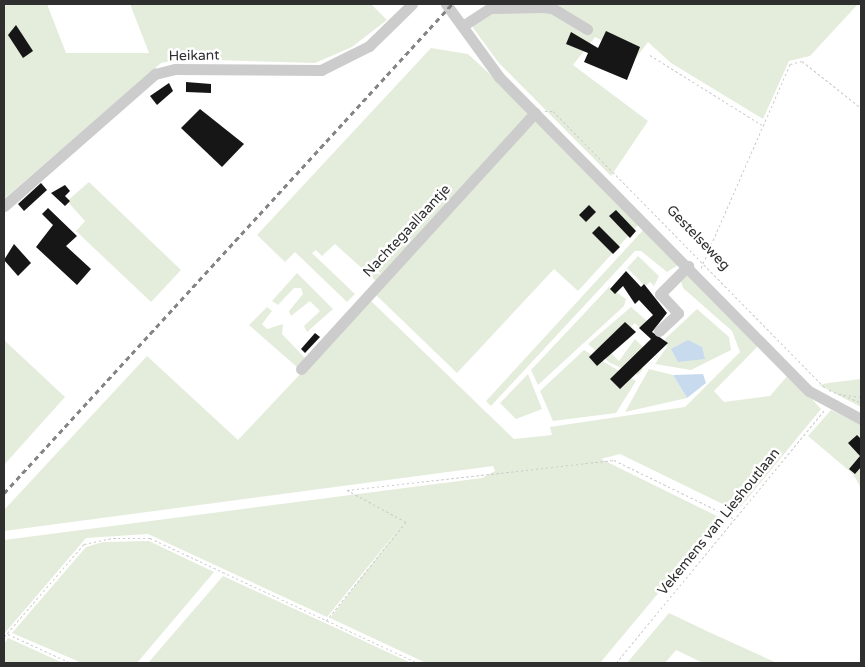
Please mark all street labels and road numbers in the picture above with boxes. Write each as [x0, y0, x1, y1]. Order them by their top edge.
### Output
street label: Heikant [168, 47, 220, 65]
street label: Nachtegaallaantje [360, 181, 454, 281]
street label: Gestelseweg [663, 202, 733, 274]
street label: Vekemens van Lieshoutlaan [655, 445, 783, 599]

